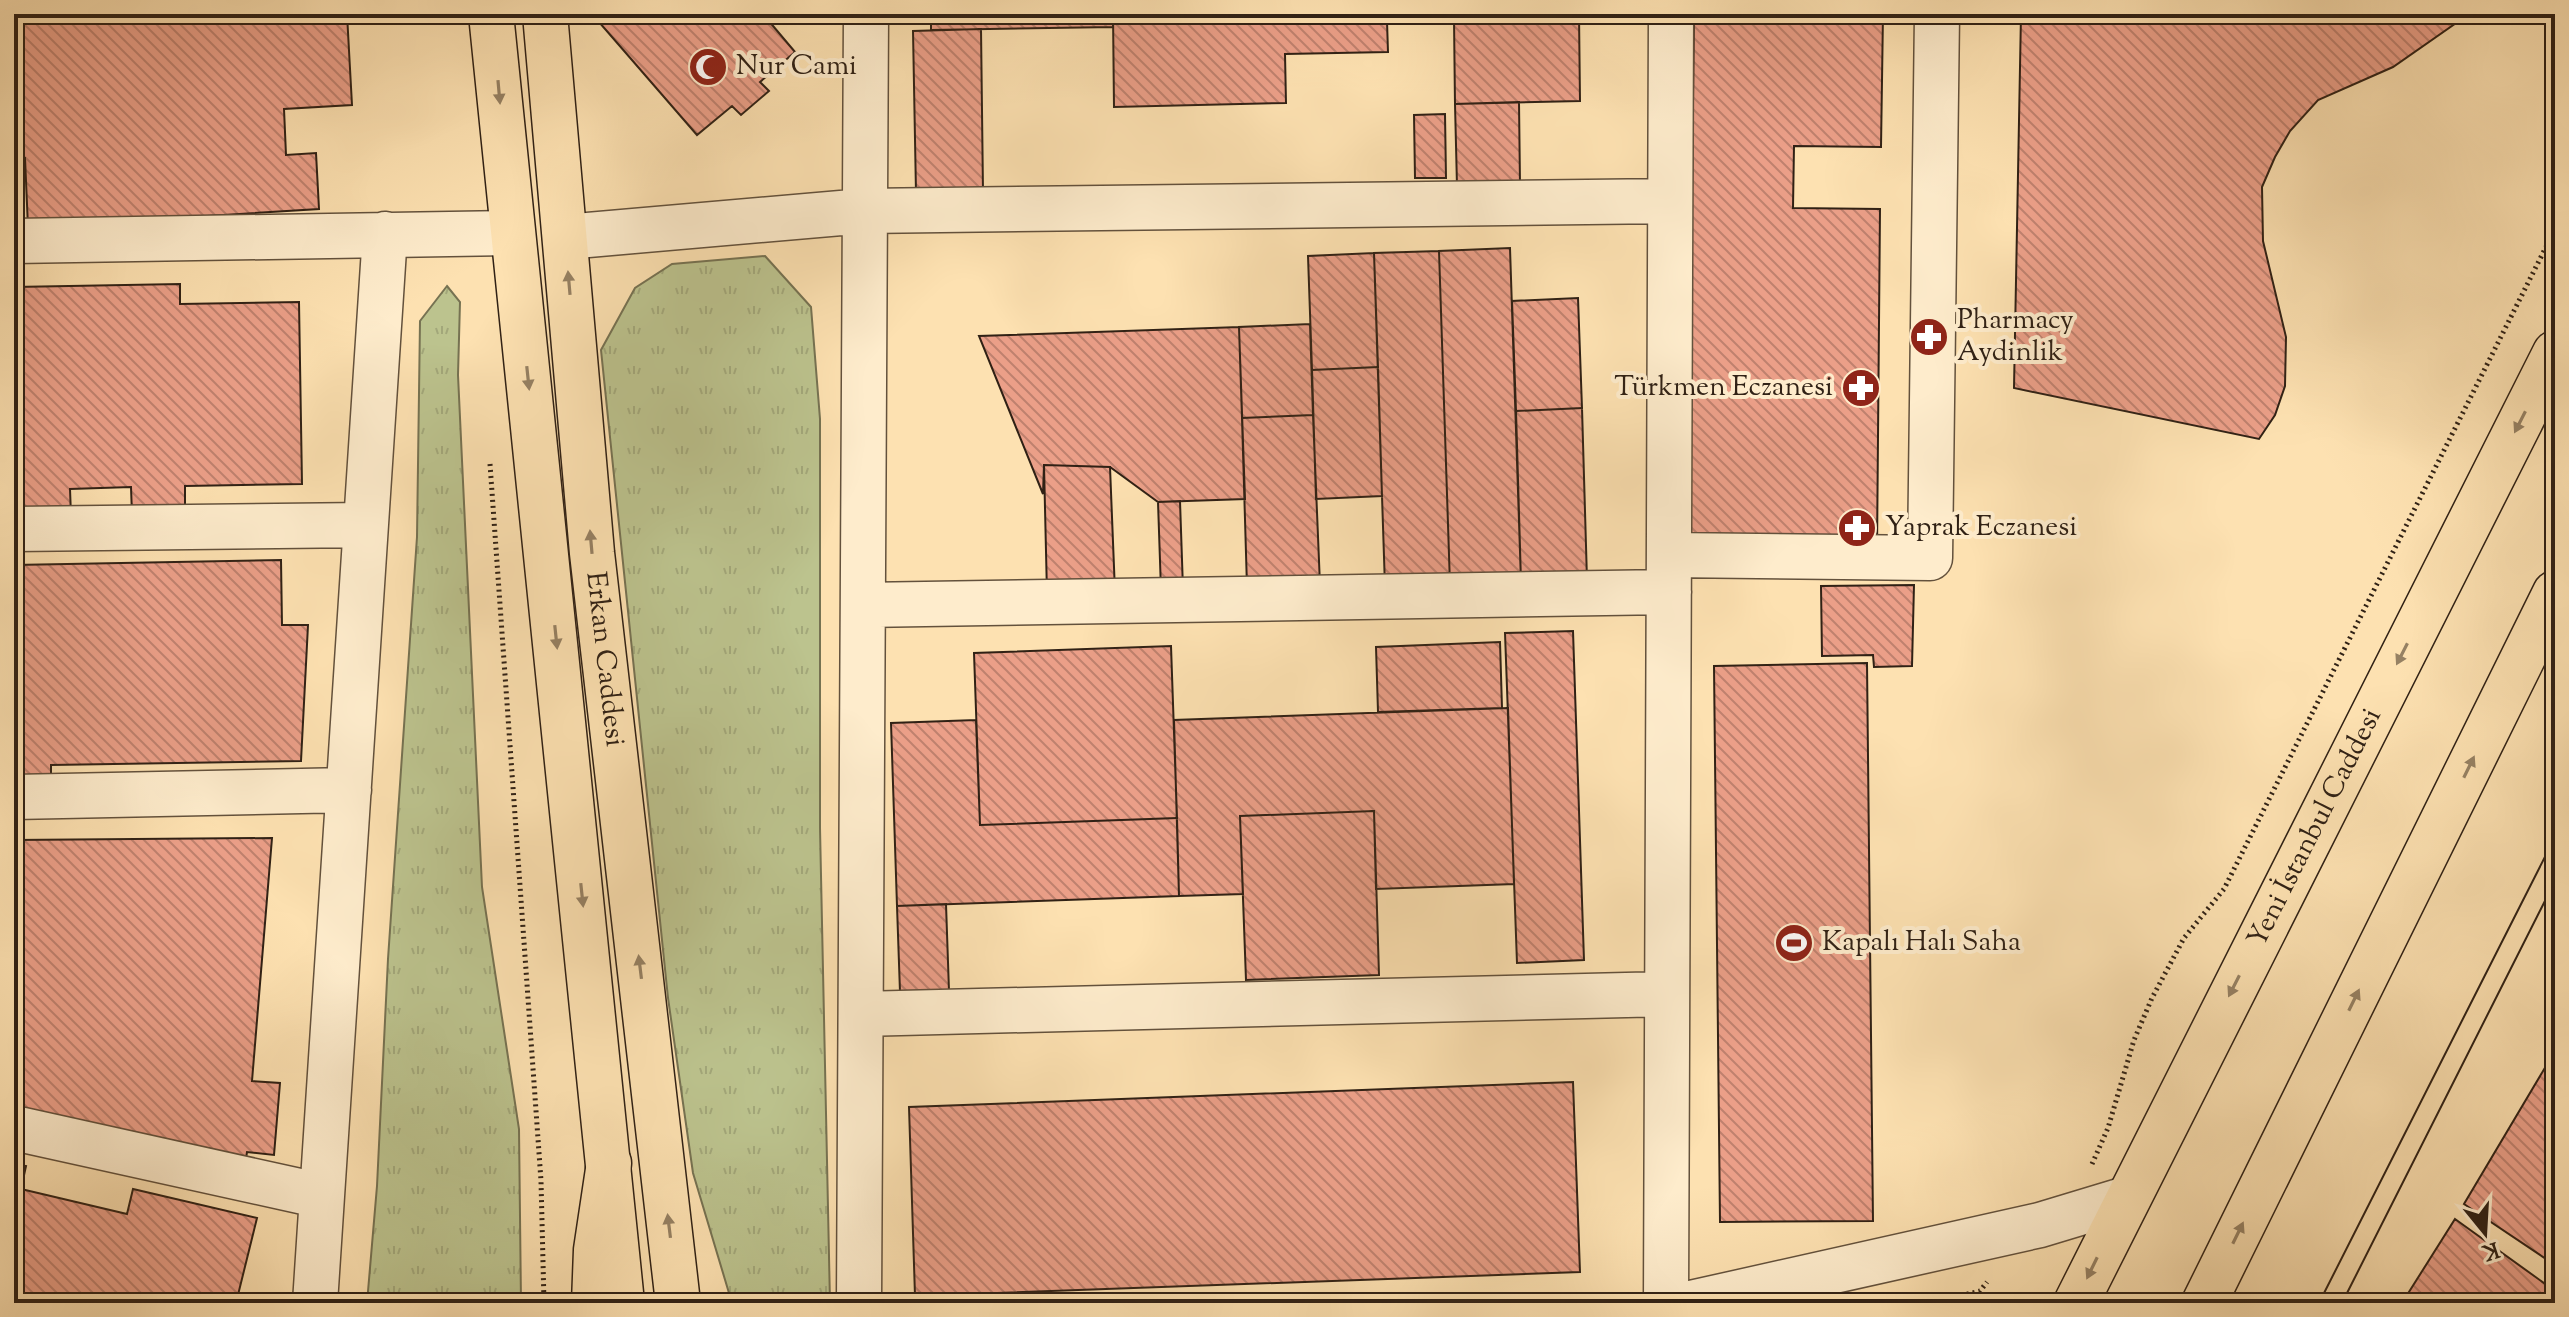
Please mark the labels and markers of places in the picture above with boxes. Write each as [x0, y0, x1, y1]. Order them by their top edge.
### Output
mosque icon: Nur Cami [687, 46, 729, 88]
place label: Nur Cami [736, 47, 857, 87]
place label: Pharmacy Aydinlik [1957, 301, 2074, 373]
pharmacy icon: Pharmacy Aydinlik [1908, 316, 1950, 358]
pharmacy icon: Türkmen Eczanesi [1840, 367, 1882, 409]
place label: Türkmen Eczanesi [1614, 368, 1833, 408]
pharmacy icon: Yaprak Eczanesi [1836, 507, 1878, 549]
place label: Yaprak Eczanesi [1885, 508, 2077, 548]
sports icon: Kapalı Halı Saha [1773, 922, 1815, 964]
place label: Kapalı Halı Saha [1822, 923, 2021, 963]

